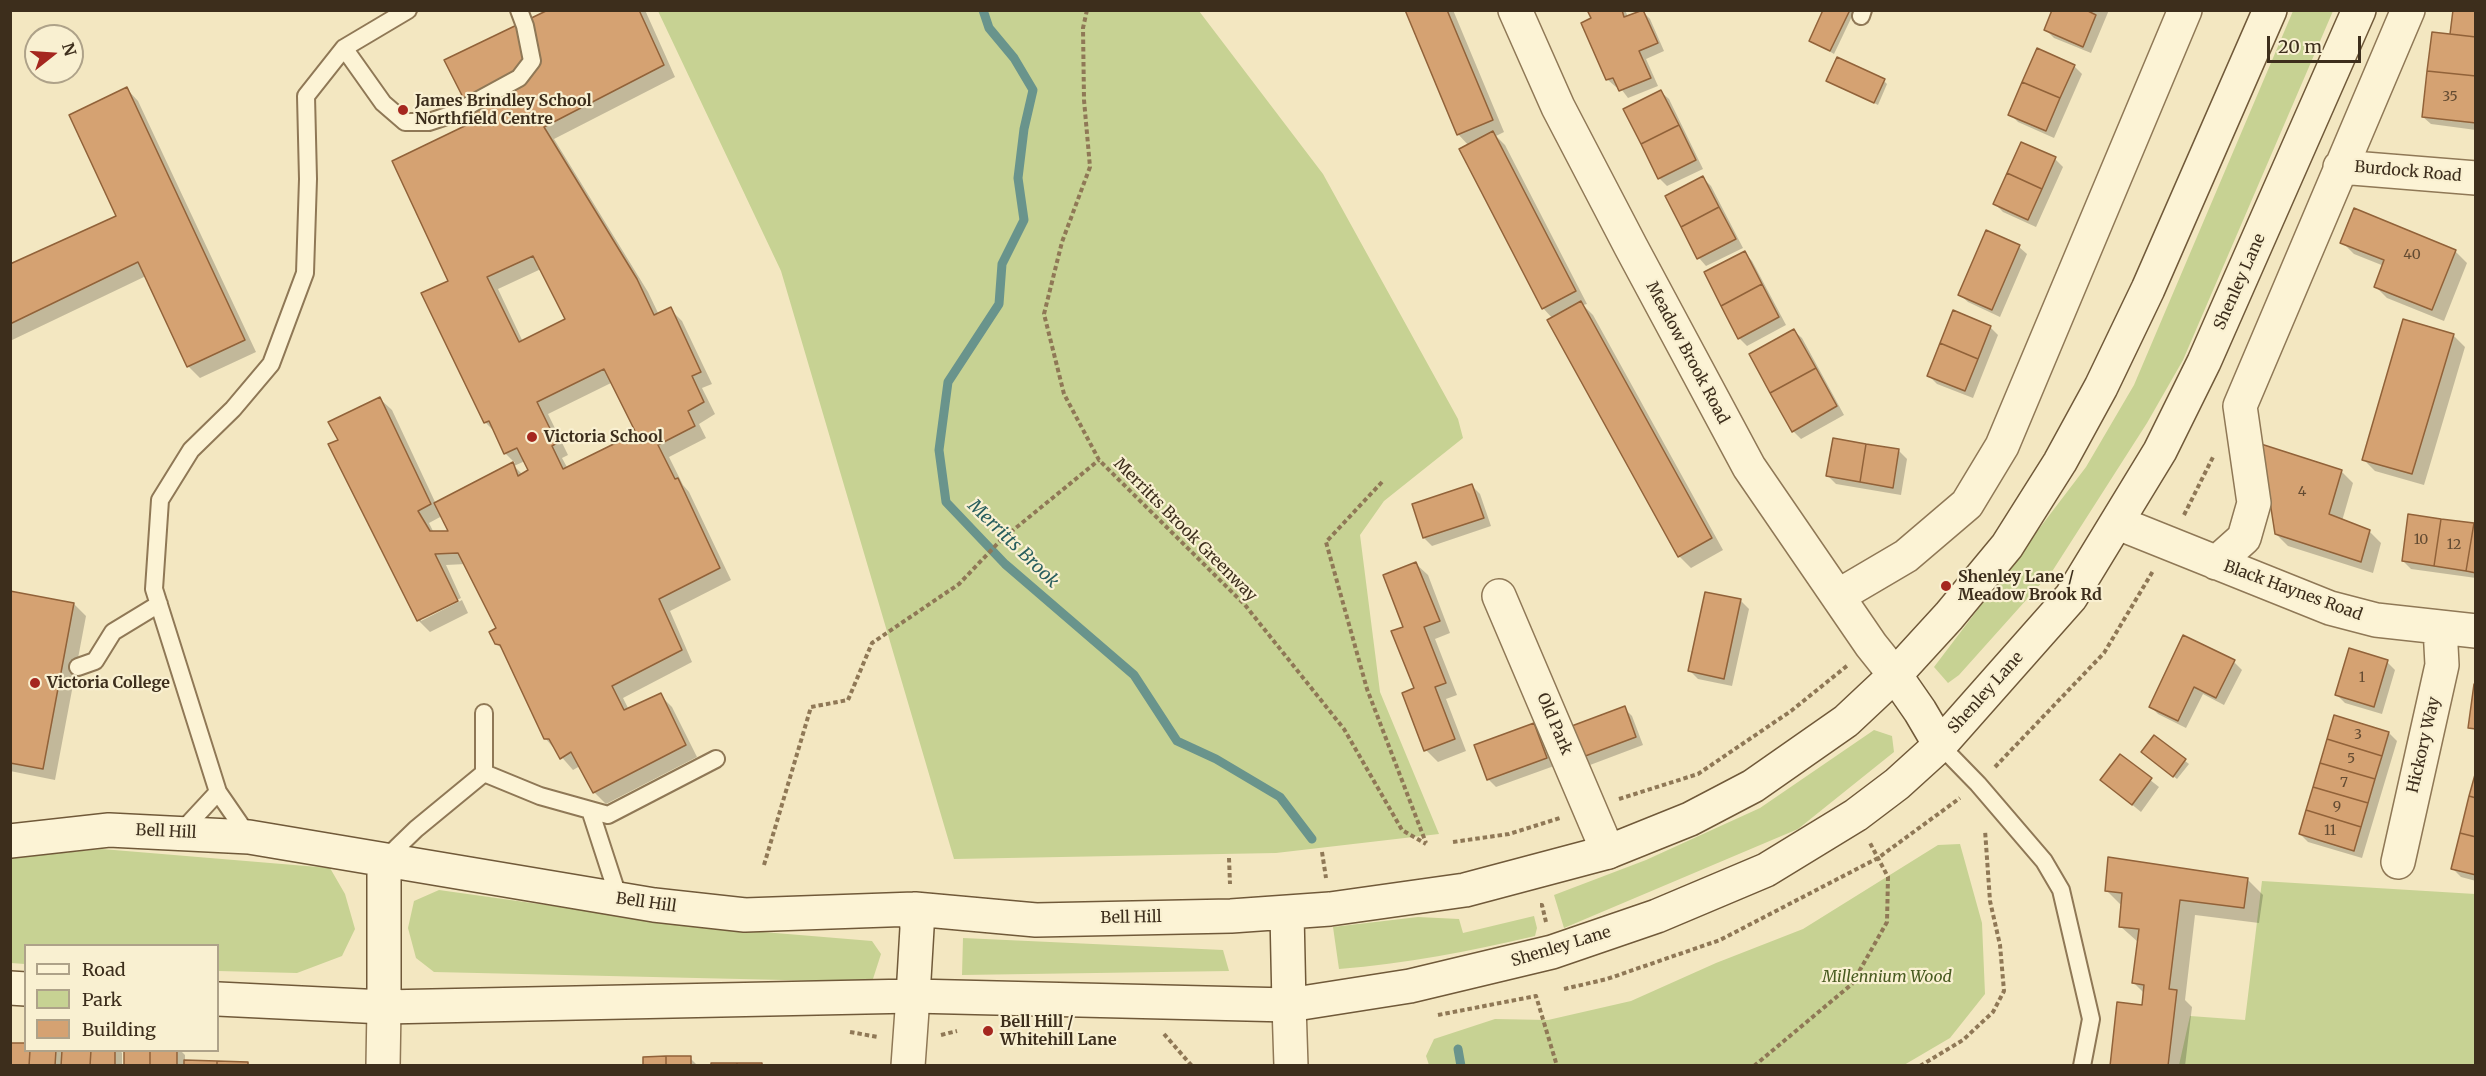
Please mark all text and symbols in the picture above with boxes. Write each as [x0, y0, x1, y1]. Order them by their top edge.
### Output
north arrow [24, 24, 84, 84]
scale bar [2270, 24, 2364, 62]
text: 20 m [2278, 35, 2322, 58]
text: N [58, 40, 81, 58]
house number: 35 [2442, 89, 2458, 105]
place label: James Brindley School Northfield Centre [415, 91, 592, 129]
marker: James Brindley School Northfield Centre [396, 103, 410, 117]
street label: Burdock Road [2354, 158, 2462, 186]
street label: Shenley Lane [2210, 231, 2270, 333]
house number: 40 [2403, 247, 2421, 263]
street label: Meadow Brook Road [1641, 279, 1733, 427]
place label: Victoria School [544, 427, 663, 447]
marker: Victoria School [525, 430, 539, 444]
street label: Merritts Brook Greenway [1109, 454, 1261, 606]
house number: 4 [2298, 484, 2306, 500]
water label: Merritts Brook [963, 495, 1063, 593]
house number: 10 [2414, 532, 2428, 548]
house number: 12 [2447, 537, 2461, 553]
street label: Black Haynes Road [2221, 557, 2365, 625]
place label: Shenley Lane / Meadow Brook Rd [1958, 567, 2102, 605]
marker: Shenley Lane / Meadow Brook Rd [1939, 579, 1953, 593]
street label: Shenley Lane [1944, 648, 2028, 738]
house number: 1 [2359, 670, 2365, 686]
place label: Victoria College [47, 673, 170, 693]
marker: Victoria College [28, 676, 42, 690]
street label: Old Park [1532, 690, 1576, 758]
street label: Hickory Way [2404, 695, 2444, 795]
house number: 3 [2354, 727, 2362, 743]
house number: 5 [2347, 751, 2355, 767]
house number: 7 [2340, 775, 2348, 791]
house number: 9 [2333, 799, 2341, 815]
street label: Bell Hill [135, 821, 197, 843]
house number: 11 [2324, 823, 2336, 839]
street label: Bell Hill [614, 889, 678, 917]
street label: Bell Hill [1100, 908, 1162, 928]
street label: Shenley Lane [1509, 923, 1613, 971]
legend [24, 944, 219, 1052]
text: Road [82, 958, 126, 981]
park label: Millennium Wood [1822, 967, 1952, 987]
text: Park [82, 988, 122, 1011]
place label: Bell Hill / Whitehill Lane [1000, 1012, 1117, 1050]
text: Building [82, 1018, 156, 1041]
marker: Bell Hill / Whitehill Lane [981, 1024, 995, 1038]

